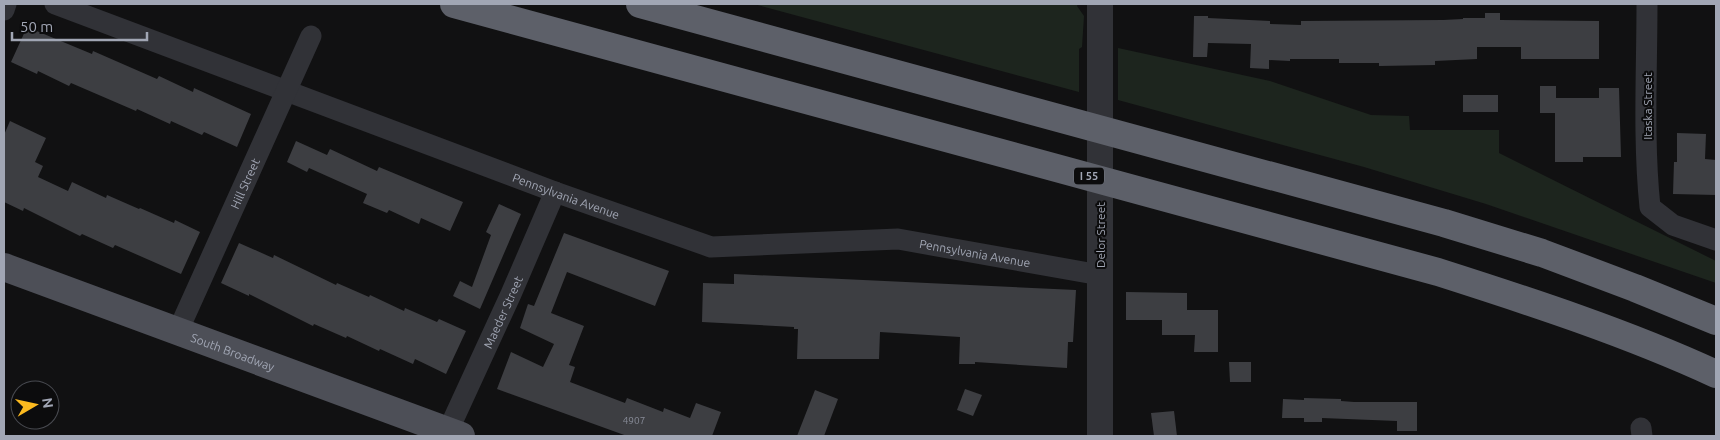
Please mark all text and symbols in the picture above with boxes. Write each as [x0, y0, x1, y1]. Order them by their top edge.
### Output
scale bar [12, 10, 148, 42]
text: 50 m [20, 18, 53, 35]
street label: Itaska Street [1641, 72, 1654, 140]
street label: Hill Street [228, 156, 262, 211]
road number: I 55 [1074, 168, 1104, 185]
street label: Pennsylvania Avenue [511, 170, 621, 221]
street label: Delor Street [1094, 202, 1107, 268]
street label: Pennsylvania Avenue [918, 236, 1032, 269]
street label: Maeder Street [481, 274, 525, 350]
street label: South Broadway [189, 330, 277, 373]
north arrow [10, 380, 60, 430]
text: N [39, 397, 57, 409]
house number: 4907 [623, 415, 645, 426]

